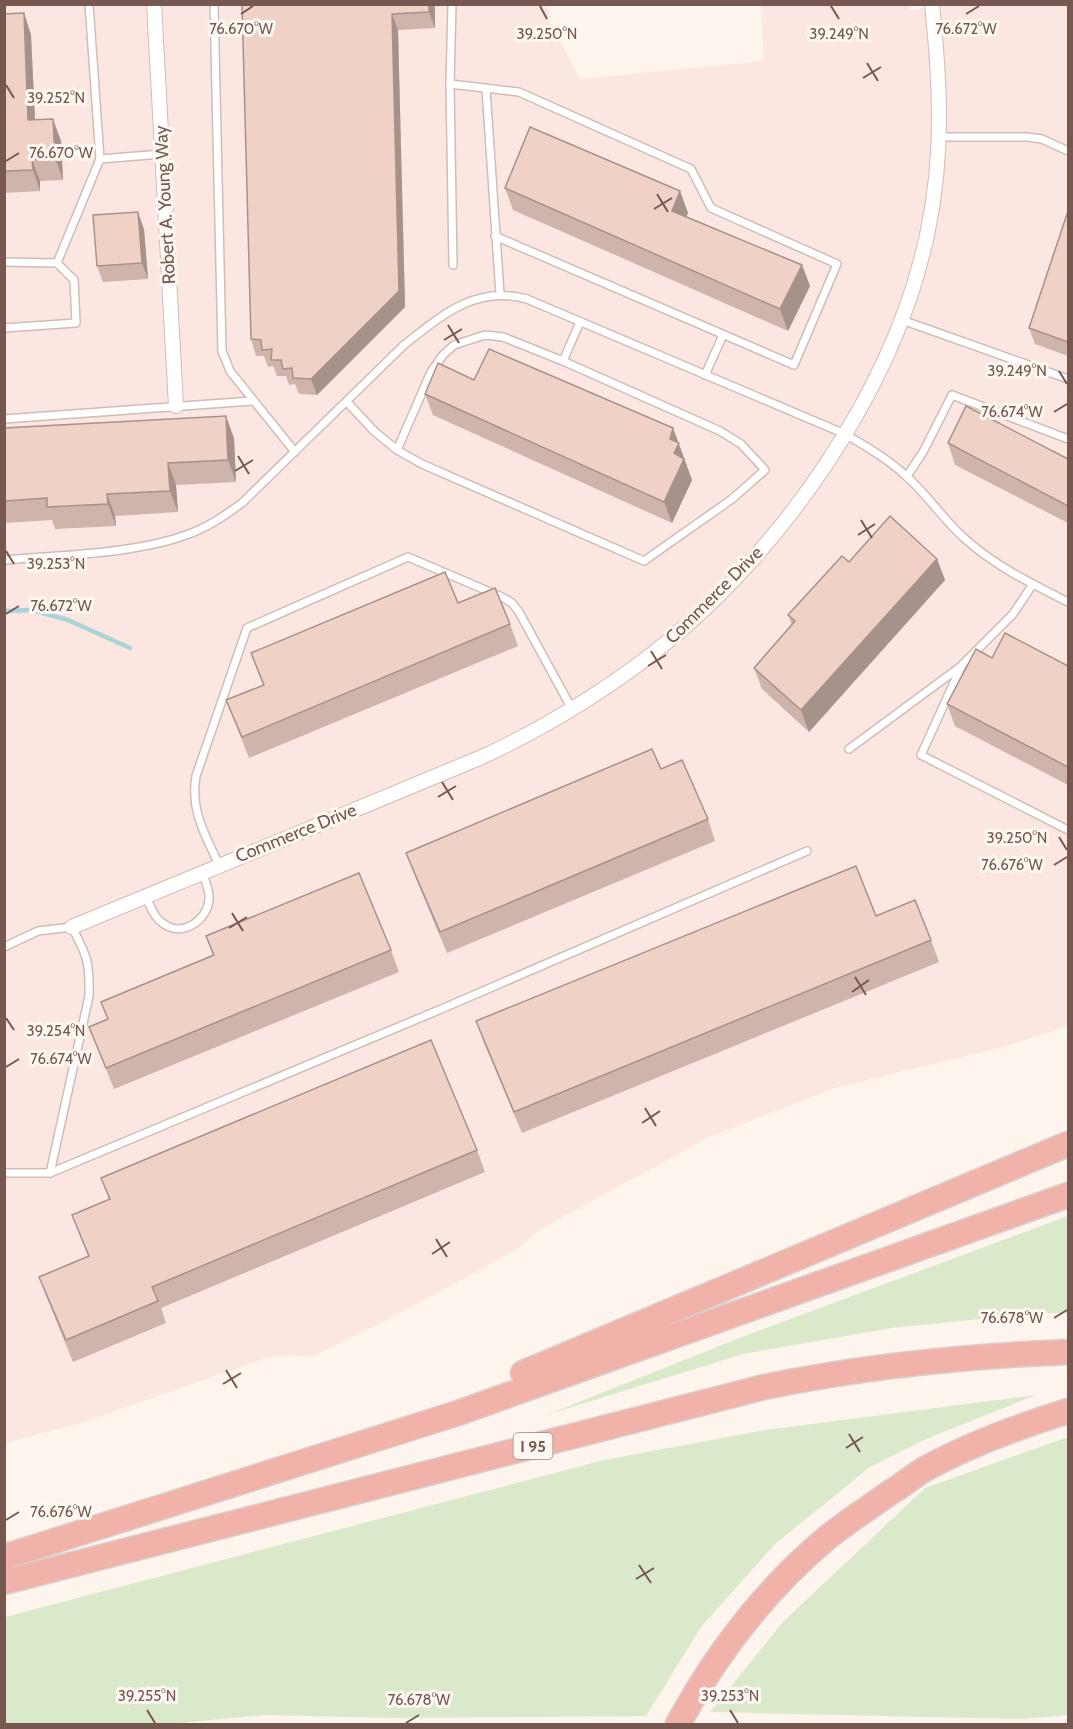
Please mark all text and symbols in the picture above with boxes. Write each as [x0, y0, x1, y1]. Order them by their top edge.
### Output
text: 76.670°W [209, 20, 274, 38]
text: 76.672°W [935, 20, 997, 38]
text: 39.250°N [517, 25, 577, 43]
text: 39.249°N [809, 25, 869, 43]
text: 39.252°N [27, 89, 85, 107]
street label: Robert A. Young Way [150, 125, 180, 285]
text: 76.670°W [29, 144, 94, 162]
text: 39.249°N [987, 362, 1047, 380]
text: 76.674°W [981, 403, 1043, 421]
street label: Commerce Drive [661, 542, 767, 648]
text: 39.253°N [27, 555, 85, 573]
text: 76.672°W [30, 597, 92, 615]
street label: Commerce Drive [232, 799, 360, 867]
text: 39.250°N [987, 829, 1047, 847]
text: 76.676°W [981, 856, 1043, 874]
text: 39.254°N [27, 1022, 85, 1040]
text: 76.674°W [30, 1050, 92, 1068]
text: 76.678°W [981, 1309, 1044, 1327]
road number: I 95 [514, 1433, 552, 1459]
text: 76.676°W [30, 1503, 92, 1521]
text: 39.255°N [118, 1687, 176, 1705]
text: 39.253°N [701, 1687, 759, 1705]
text: 76.678°W [388, 1691, 451, 1709]

